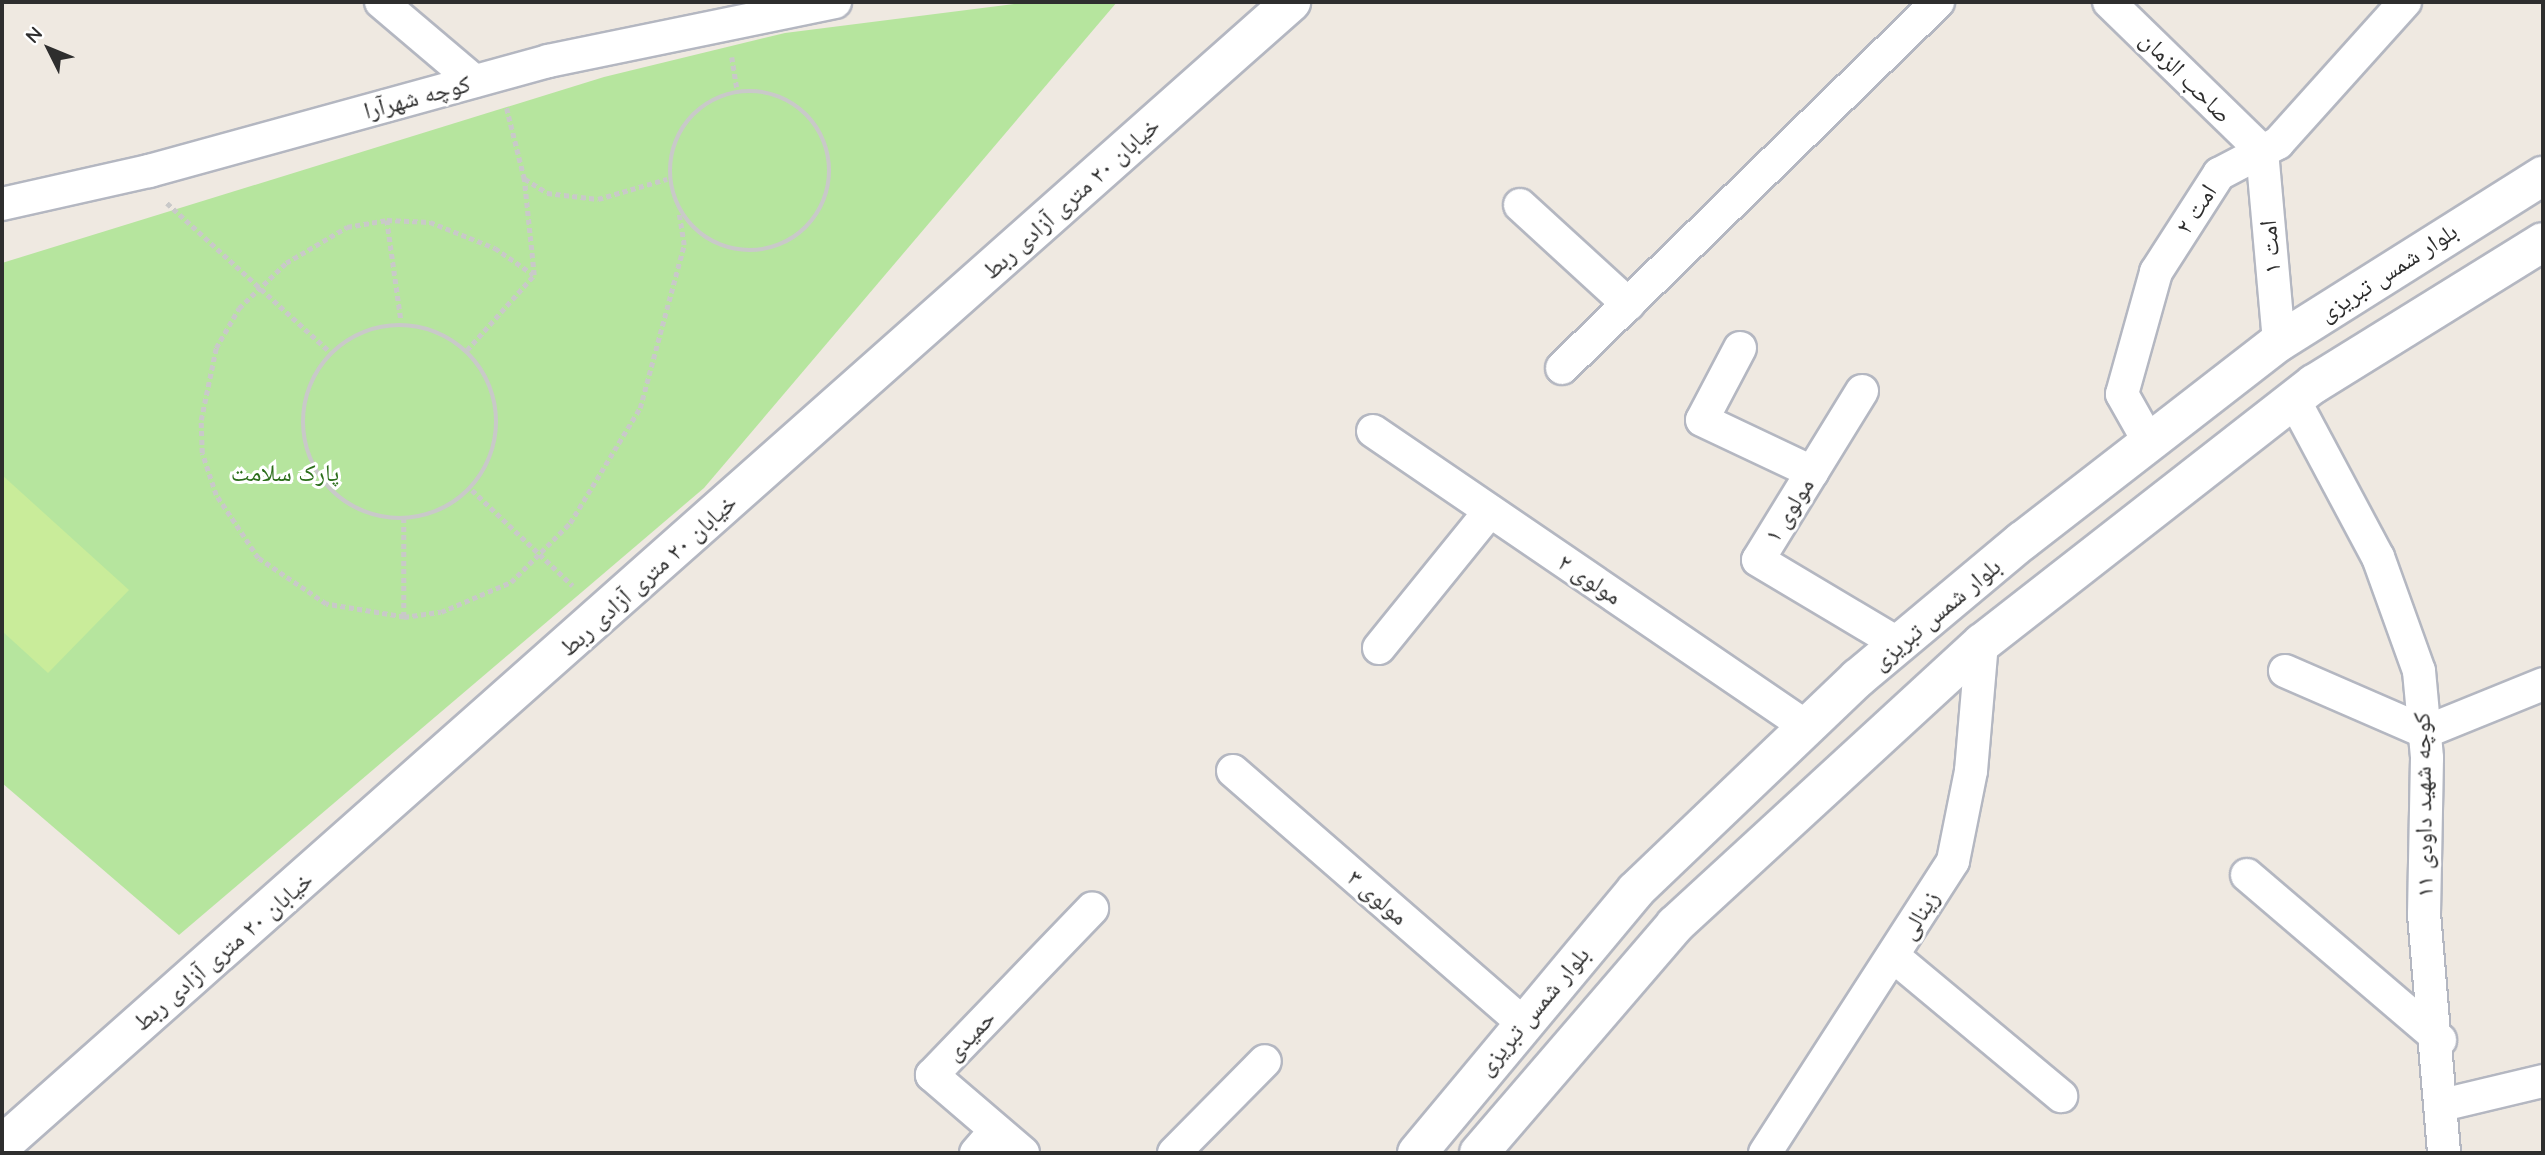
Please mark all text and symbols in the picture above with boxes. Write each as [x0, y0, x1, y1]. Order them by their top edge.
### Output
north arrow [14, 14, 84, 84]
text: N [20, 21, 47, 48]
street label: صاحب الزمان [2134, 25, 2238, 129]
street label: کوچه شهرآرا [361, 69, 473, 125]
street label: خیابان ۲۰ متری آزادی ربط [976, 111, 1166, 285]
street label: امت ۲ [2169, 179, 2223, 239]
street label: بلوار شمس تبریزی [2313, 216, 2463, 328]
street label: امت ۱ [2253, 219, 2287, 275]
park label: پارک سلامت [231, 459, 339, 487]
street label: مولوی ۱ [1758, 472, 1820, 548]
street label: خیابان ۲۰ متری آزادی ربط [553, 488, 743, 662]
street label: مولوی ۲ [1553, 547, 1627, 611]
street label: بلوار شمس تبریزی [1866, 552, 2006, 676]
street label: کوچه شهید داودی ۱۱ [2407, 712, 2439, 898]
street label: مولوی ۳ [1342, 863, 1414, 931]
street label: خیابان ۲۰ متری آزادی ربط [127, 865, 319, 1037]
street label: زینالی [1893, 885, 1945, 945]
street label: بلوار شمس تبریزی [1471, 941, 1595, 1081]
street label: حمیدی [939, 1003, 1001, 1067]

